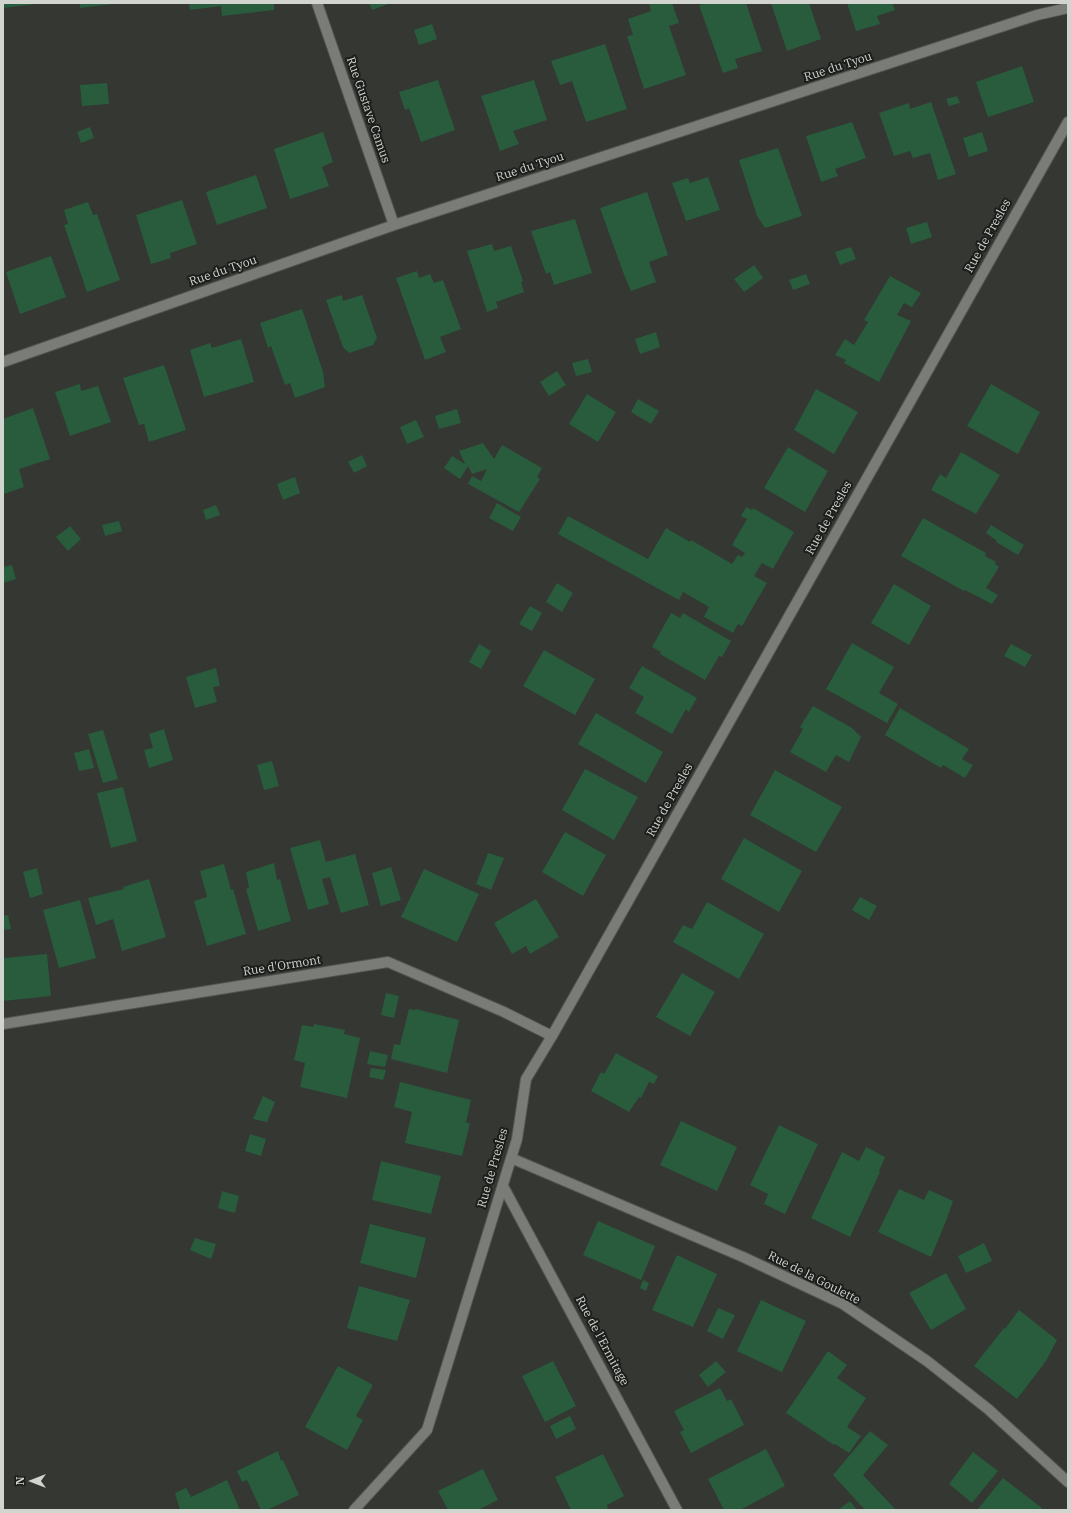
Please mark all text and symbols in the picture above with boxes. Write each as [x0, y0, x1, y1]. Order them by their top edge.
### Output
street label: Rue du Tyou [802, 49, 874, 85]
street label: Rue Gustave Camus [343, 55, 393, 165]
street label: Rue du Tyou [494, 149, 566, 185]
street label: Rue de Presles [962, 197, 1014, 275]
street label: Rue du Tyou [187, 253, 259, 289]
street label: Rue de Presles [803, 479, 855, 557]
street label: Rue de Presles [644, 761, 696, 839]
street label: Rue d'Ormont [242, 953, 322, 979]
street label: Rue de Presles [475, 1127, 511, 1209]
street label: Rue de la Goulette [765, 1248, 863, 1308]
street label: Rue de l'Ermitage [572, 1294, 632, 1388]
north arrow [12, 1461, 52, 1501]
text: N [13, 1477, 27, 1485]

